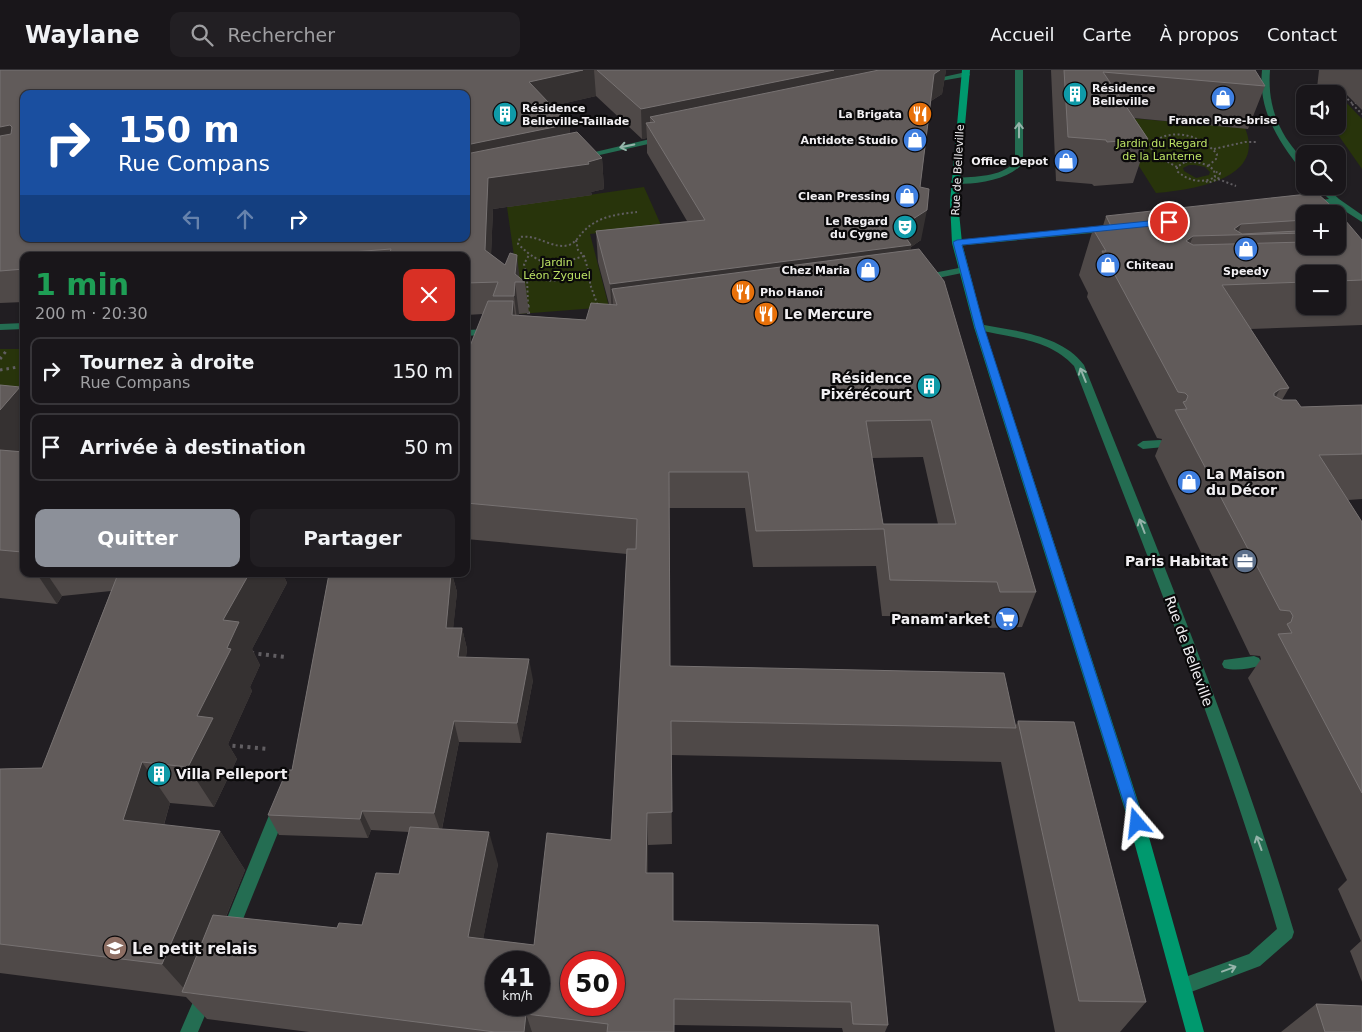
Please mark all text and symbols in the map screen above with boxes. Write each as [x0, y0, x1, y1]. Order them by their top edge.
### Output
search box [170, 12, 520, 57]
text: Waylane [25, 21, 140, 49]
icon: search [188, 21, 216, 49]
text: Rechercher [228, 24, 335, 46]
text: Accueil [990, 24, 1055, 45]
text: Carte [1083, 24, 1132, 45]
text: À propos [1160, 24, 1239, 45]
text: Contact [1267, 24, 1337, 45]
building icon: Résidence Belleville [1062, 81, 1088, 107]
place label: Résidence Belleville [1092, 82, 1155, 108]
shop icon: France Pare-brise [1210, 85, 1236, 111]
map controls [1296, 85, 1346, 315]
button: sound [1296, 85, 1346, 135]
building icon: Résidence Belleville-Taillade [492, 101, 518, 127]
restaurant icon: La Brigata [907, 101, 933, 127]
place label: Résidence Belleville-Taillade [522, 102, 629, 128]
place label: La Brigata [838, 108, 902, 121]
icon: right [35, 110, 100, 175]
text: 150 m [118, 110, 240, 150]
place label: France Pare-brise [1168, 114, 1278, 127]
one-way arrow [1014, 123, 1024, 139]
street label: Rue de Belleville [949, 124, 967, 216]
shop icon: Antidote Studio [902, 127, 928, 153]
place label: Antidote Studio [800, 134, 898, 147]
park label: Jardin du Regard de la Lanterne [1115, 137, 1208, 163]
one-way arrow [620, 142, 636, 151]
button: search [1296, 145, 1346, 195]
shop icon: Office Depot [1053, 148, 1079, 174]
text: Rue Compans [118, 151, 270, 176]
place label: Office Depot [971, 155, 1048, 168]
shop icon: Clean Pressing [894, 183, 920, 209]
place label: Clean Pressing [798, 190, 890, 203]
pin [1148, 201, 1190, 243]
icon: left [178, 205, 206, 233]
icon: ahead [231, 205, 259, 233]
icon: right [284, 205, 312, 233]
button: + [1296, 205, 1346, 255]
icon: arrive [1155, 208, 1183, 236]
theatre icon: Le Regard du Cygne [892, 214, 918, 240]
place label: Le Regard du Cygne [825, 215, 888, 241]
shop icon: Speedy [1233, 236, 1259, 262]
shop icon: Chiteau [1095, 252, 1121, 278]
park label: Jardin Léon Zyguel [523, 256, 591, 282]
shop icon: Chez Maria [855, 257, 881, 283]
place label: Chiteau [1126, 259, 1174, 272]
place label: Chez Maria [781, 264, 850, 277]
place label: Speedy [1223, 265, 1269, 278]
button: − [1296, 265, 1346, 315]
text: 1 min [35, 267, 129, 302]
button: close [403, 269, 455, 321]
restaurant icon: Pho Hanoï [730, 279, 756, 305]
place label: Pho Hanoï [760, 286, 823, 299]
restaurant icon: Le Mercure [753, 301, 779, 327]
text: 200 m · 20:30 [35, 304, 148, 323]
place label: Le Mercure [784, 306, 872, 322]
text: Tournez à droite [80, 351, 254, 373]
icon: right [37, 357, 65, 385]
text: 150 m [392, 360, 453, 382]
one-way arrow [1078, 368, 1087, 383]
place label: Résidence Pixérécourt [821, 370, 912, 402]
text: Rue Compans [80, 373, 190, 392]
building icon: Résidence Pixérécourt [916, 373, 942, 399]
icon: arrive [37, 433, 65, 461]
text: Arrivée à destination [80, 436, 306, 458]
text: 50 m [404, 436, 453, 458]
place label: La Maison du Décor [1206, 466, 1285, 498]
shop icon: La Maison du Décor [1176, 469, 1202, 495]
button: Quitter [35, 509, 240, 567]
button: Partager [250, 509, 455, 567]
one-way arrow [1137, 519, 1146, 535]
office icon: Paris Habitat [1232, 548, 1258, 574]
place label: Paris Habitat [1125, 553, 1228, 569]
street label: Rue de Belleville [1162, 594, 1216, 708]
supermarket icon: Panam'arket [994, 606, 1020, 632]
place label: Panam'arket [891, 611, 990, 627]
building icon: Villa Pelleport [146, 761, 172, 787]
place label: Villa Pelleport [176, 766, 288, 782]
position arrow [1110, 796, 1162, 848]
one-way arrow [1254, 836, 1263, 851]
school or university icon: Le petit relais [102, 935, 128, 961]
place label: Le petit relais [132, 939, 257, 958]
speed limit sign: 50 [560, 951, 625, 1016]
text: 41 [500, 963, 535, 992]
one-way arrow [1220, 964, 1236, 973]
text: km/h [502, 989, 533, 1003]

